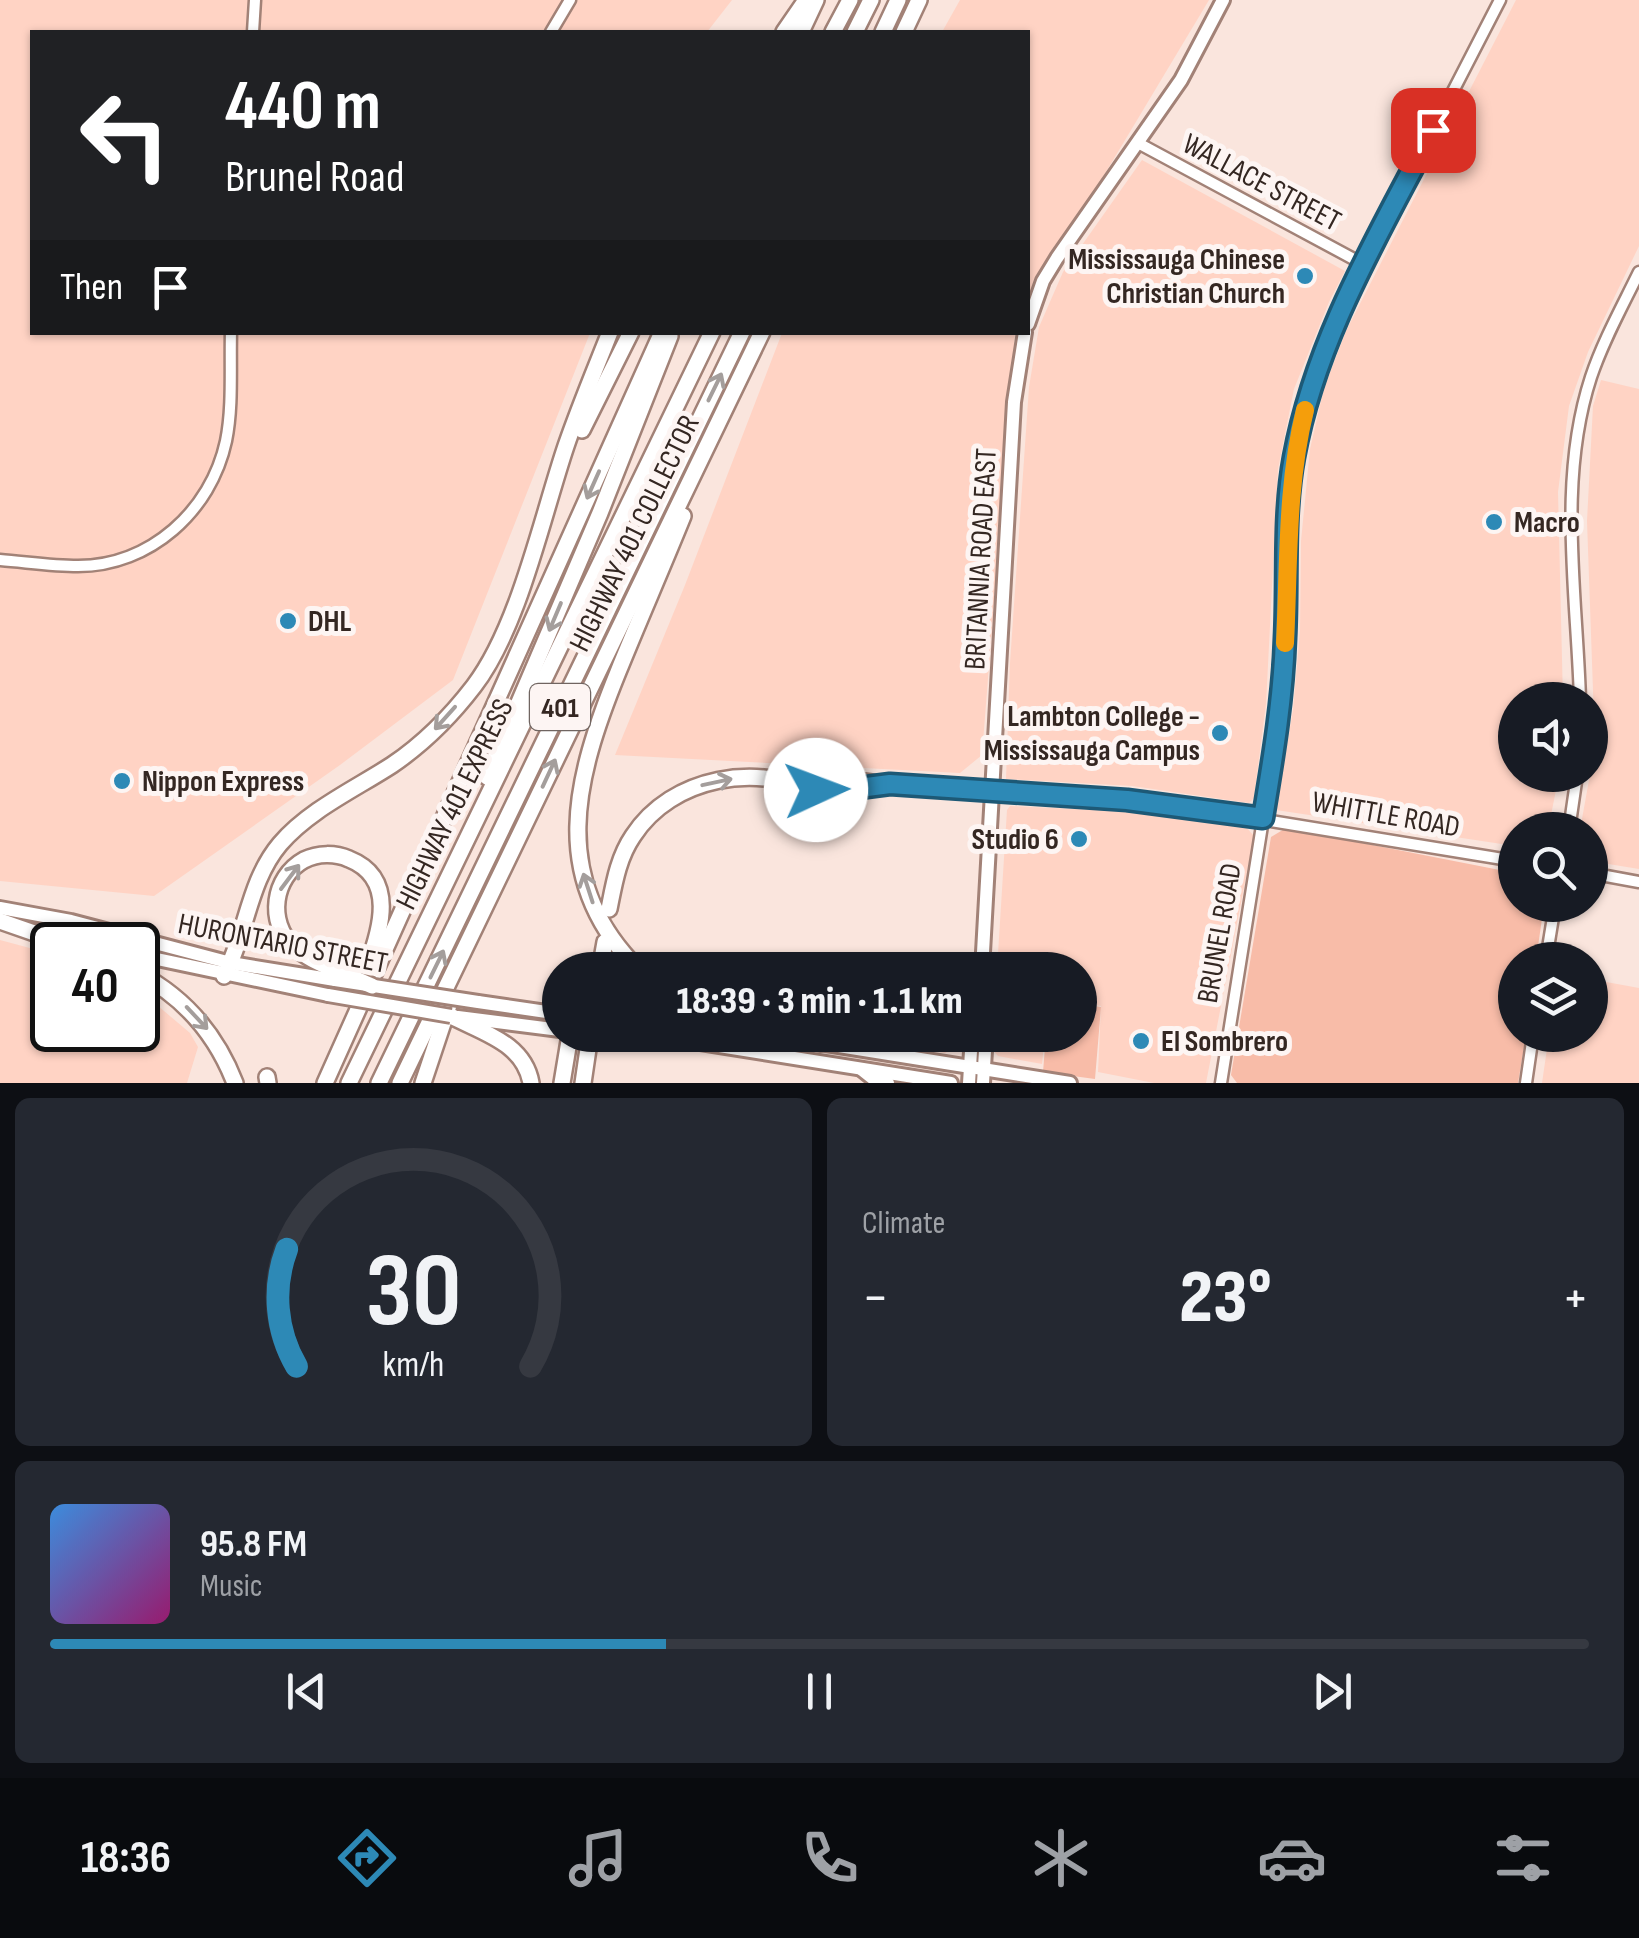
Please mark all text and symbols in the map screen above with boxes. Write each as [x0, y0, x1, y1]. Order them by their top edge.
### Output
text: 440 m [225, 65, 381, 149]
icon: left [60, 70, 190, 200]
pin [1391, 88, 1476, 173]
icon: arrive [1406, 103, 1461, 158]
street label: WALLACE STREET [1176, 126, 1347, 240]
text: Brunel Road [225, 150, 405, 205]
place label: Mississauga Chinese Christian Church [1068, 242, 1285, 312]
icon: arrive [143, 260, 198, 315]
text: Then [60, 265, 123, 310]
marker: Mississauga Chinese Christian Church [1294, 265, 1316, 287]
one-way arrow [707, 373, 726, 403]
street label: HIGHWAY 401 COLLECTOR [562, 409, 708, 657]
street label: BRITANNIA ROAD EAST [957, 447, 1005, 671]
one-way arrow [583, 469, 601, 500]
place label: Macro [1514, 505, 1580, 541]
marker: Macro [1483, 511, 1505, 533]
one-way arrow [545, 601, 563, 632]
place label: DHL [308, 604, 352, 640]
marker: DHL [277, 610, 299, 632]
map controls [1498, 682, 1608, 1052]
button: sound [1498, 682, 1608, 792]
road number: 401 [530, 684, 590, 730]
street label: HIGHWAY 401 EXPRESS [388, 693, 521, 915]
place label: Lambton College - Mississauga Campus [984, 699, 1200, 769]
one-way arrow [434, 705, 457, 730]
marker: Lambton College - Mississauga Campus [1209, 722, 1231, 744]
position arrow [764, 738, 868, 842]
one-way arrow [540, 758, 559, 788]
place label: Nippon Express [142, 764, 304, 800]
marker: Nippon Express [111, 770, 133, 792]
one-way arrow [700, 771, 732, 790]
street label: WHITTLE ROAD [1309, 784, 1463, 846]
button: search [1498, 812, 1608, 922]
place label: Studio 6 [971, 822, 1059, 858]
marker: Studio 6 [1068, 828, 1090, 850]
street label: BRUNEL ROAD [1190, 860, 1250, 1006]
one-way arrow [278, 864, 300, 890]
one-way arrow [577, 873, 595, 905]
street label: HURONTARIO STREET [175, 906, 391, 982]
speed limit sign: 40 [30, 922, 160, 1052]
button: layers [1498, 942, 1608, 1052]
one-way arrow [428, 949, 447, 979]
text: 18:39 · 3 min · 1.1 km [676, 979, 963, 1024]
one-way arrow [185, 1006, 209, 1030]
place label: El Sombrero [1161, 1024, 1288, 1060]
marker: El Sombrero [1130, 1030, 1152, 1052]
text: Climate [862, 1204, 945, 1243]
text: 30 [365, 1230, 462, 1355]
text: 23° [1179, 1253, 1272, 1344]
text: − [862, 1265, 889, 1332]
text: + [1562, 1265, 1589, 1332]
text: km/h [383, 1344, 444, 1387]
text: 95.8 FM [200, 1522, 307, 1567]
text: Music [200, 1567, 263, 1606]
icon: previous [279, 1664, 334, 1719]
icon: pause [792, 1664, 847, 1719]
icon: next [1305, 1664, 1360, 1719]
icon: directions [332, 1823, 402, 1893]
icon: music [563, 1823, 633, 1893]
icon: phone [795, 1823, 865, 1893]
icon: climate [1026, 1823, 1096, 1893]
icon: car [1257, 1823, 1327, 1893]
icon: filters [1488, 1823, 1558, 1893]
text: 18:36 [81, 1831, 171, 1886]

